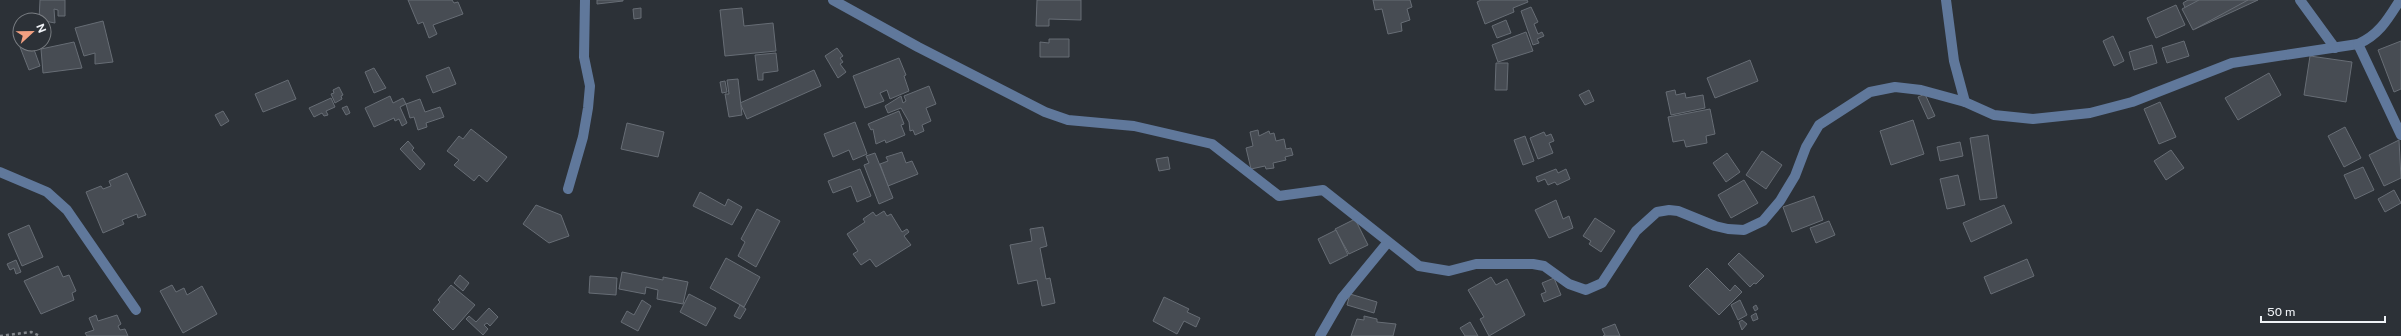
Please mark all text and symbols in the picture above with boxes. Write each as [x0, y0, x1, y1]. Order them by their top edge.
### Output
north arrow [12, 12, 52, 52]
text: N [34, 22, 48, 34]
scale bar [2261, 298, 2385, 324]
text: 50 m [2267, 305, 2295, 319]

